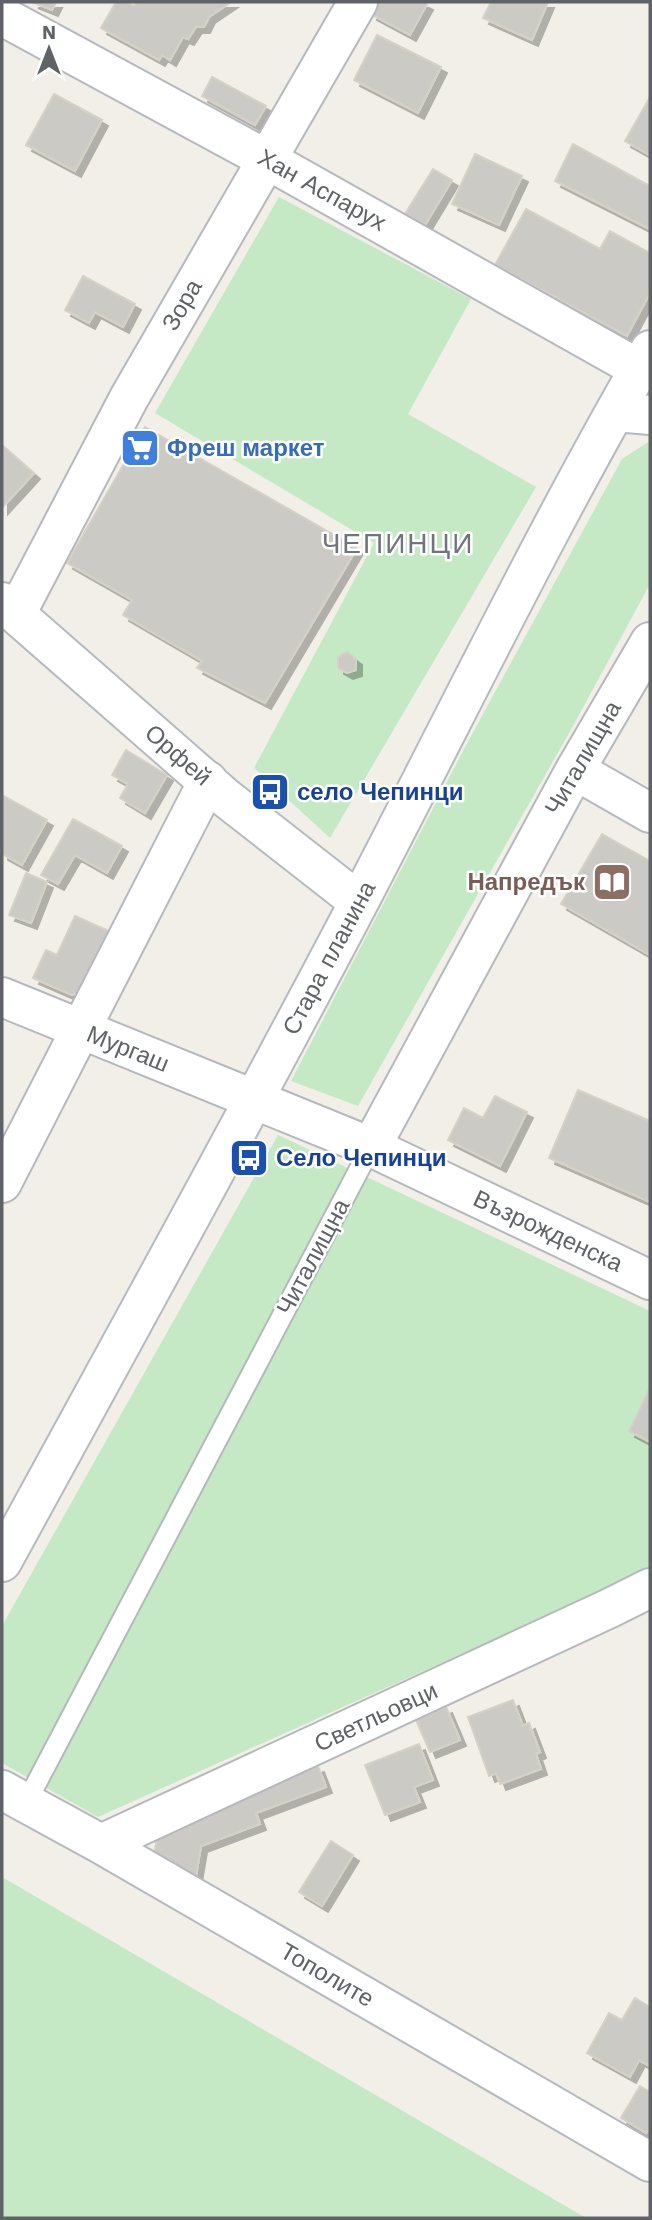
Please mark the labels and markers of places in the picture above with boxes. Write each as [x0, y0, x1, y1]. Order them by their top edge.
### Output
supermarket icon: Фреш маркет [119, 427, 161, 469]
place label: Фреш маркет [167, 434, 325, 462]
bus stop icon: село Чепинци [249, 771, 291, 813]
place label: село Чепинци [297, 778, 464, 806]
library icon: Напредък [591, 861, 633, 903]
place label: Напредък [467, 868, 586, 896]
bus stop icon: Село Чепинци [228, 1137, 270, 1179]
place label: Село Чепинци [276, 1144, 447, 1172]

